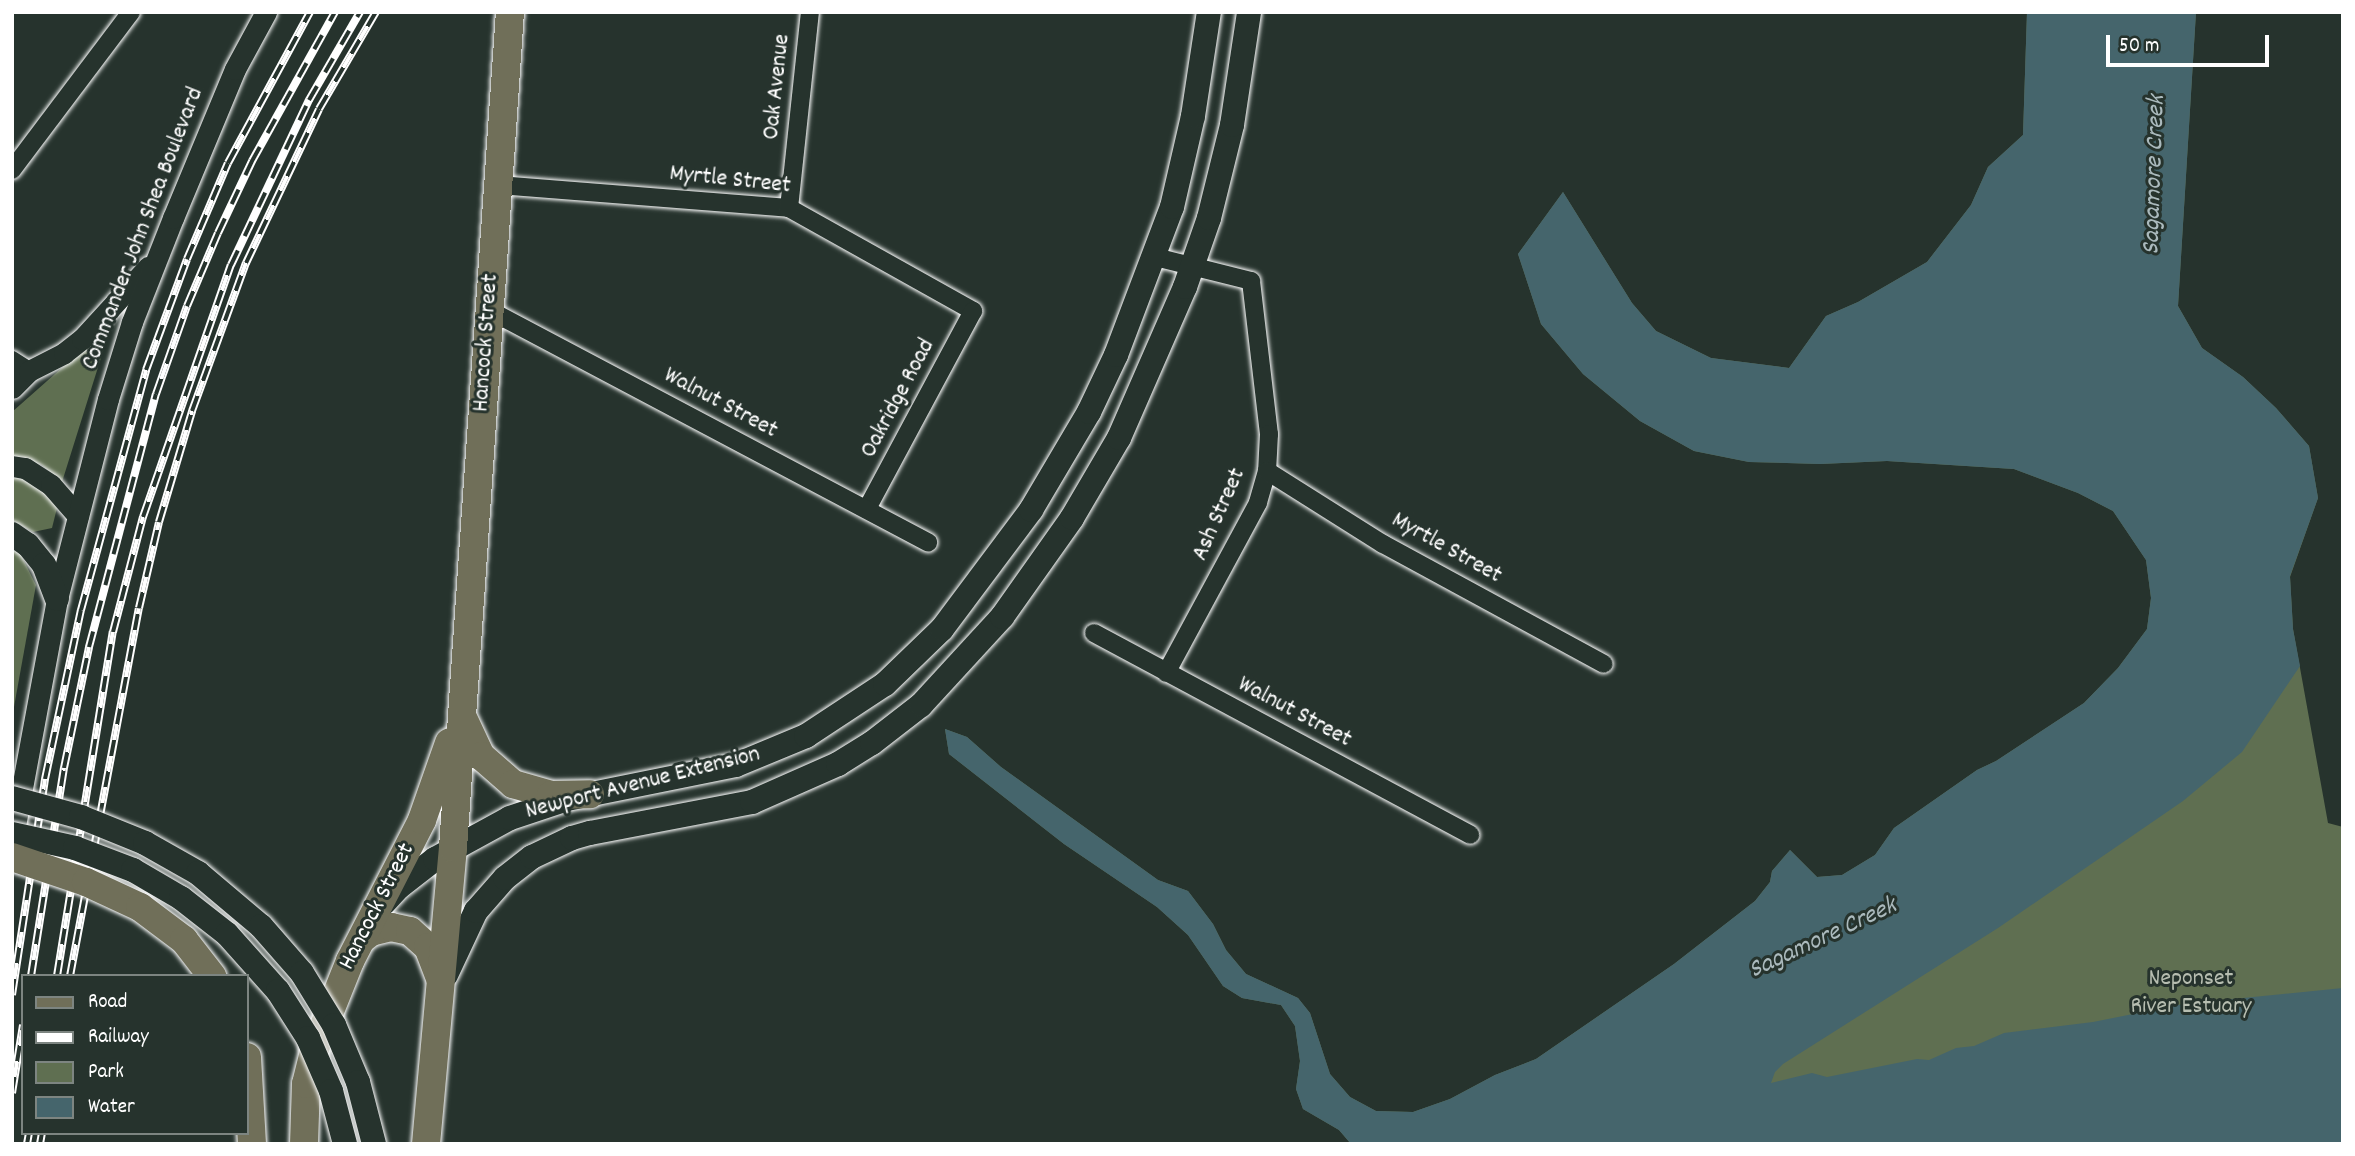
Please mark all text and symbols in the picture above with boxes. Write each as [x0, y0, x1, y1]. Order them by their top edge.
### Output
scale bar [2110, 21, 2273, 65]
text: 50 m [2119, 32, 2159, 62]
street label: Oak Avenue [758, 33, 798, 141]
street label: Commander John Shea Boulevard [77, 84, 211, 374]
water label: Sagamore Creek [2137, 95, 2173, 255]
street label: Myrtle Street [668, 160, 792, 202]
street label: Hancock Street [468, 273, 506, 413]
street label: Oakridge Road [856, 334, 942, 464]
street label: Walnut Street [658, 362, 782, 446]
street label: Ash Street [1187, 464, 1253, 566]
street label: Myrtle Street [1386, 507, 1506, 591]
street label: Walnut Street [1232, 671, 1356, 755]
street label: Newport Avenue Extension [523, 741, 763, 827]
street label: Hancock Street [334, 839, 422, 975]
water label: Sagamore Creek [1744, 891, 1902, 987]
park label: Neponset River Estuary [2130, 966, 2252, 1022]
legend [21, 974, 248, 1135]
text: Road [88, 988, 127, 1018]
text: Railway [88, 1023, 149, 1053]
text: Park [88, 1058, 124, 1088]
text: Water [88, 1093, 135, 1123]

